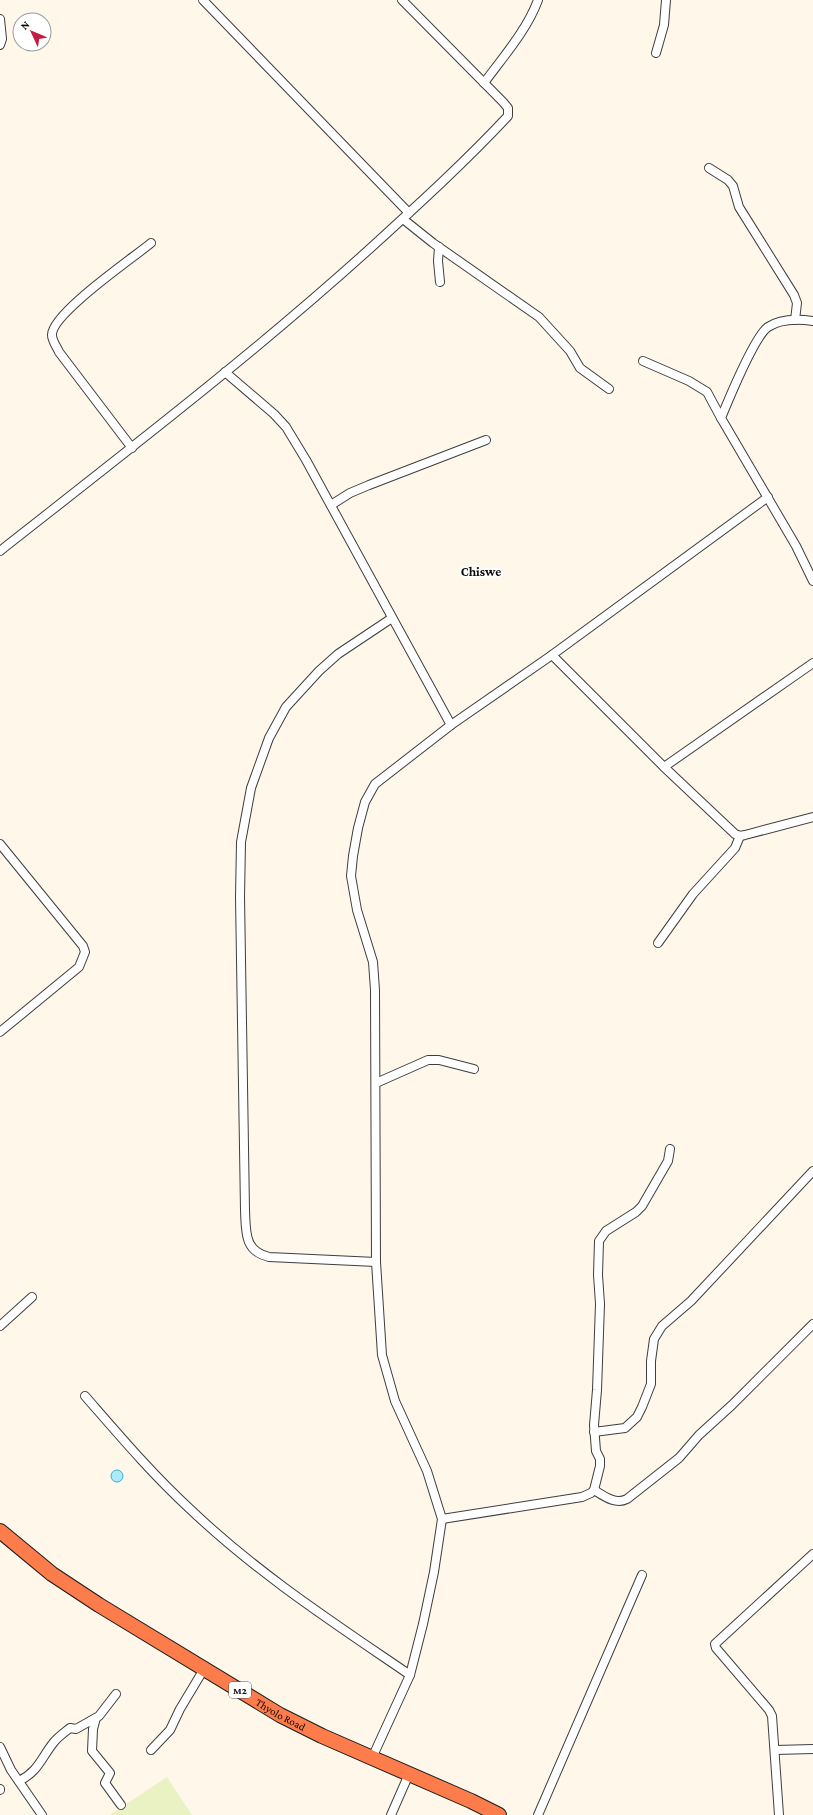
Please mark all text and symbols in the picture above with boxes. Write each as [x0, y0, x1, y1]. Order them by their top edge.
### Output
north arrow [12, 12, 52, 52]
text: N [18, 18, 32, 32]
district label: Chiswe [461, 564, 501, 579]
road number: M2 [229, 1682, 251, 1698]
street label: Thyolo Road [254, 1696, 308, 1733]

